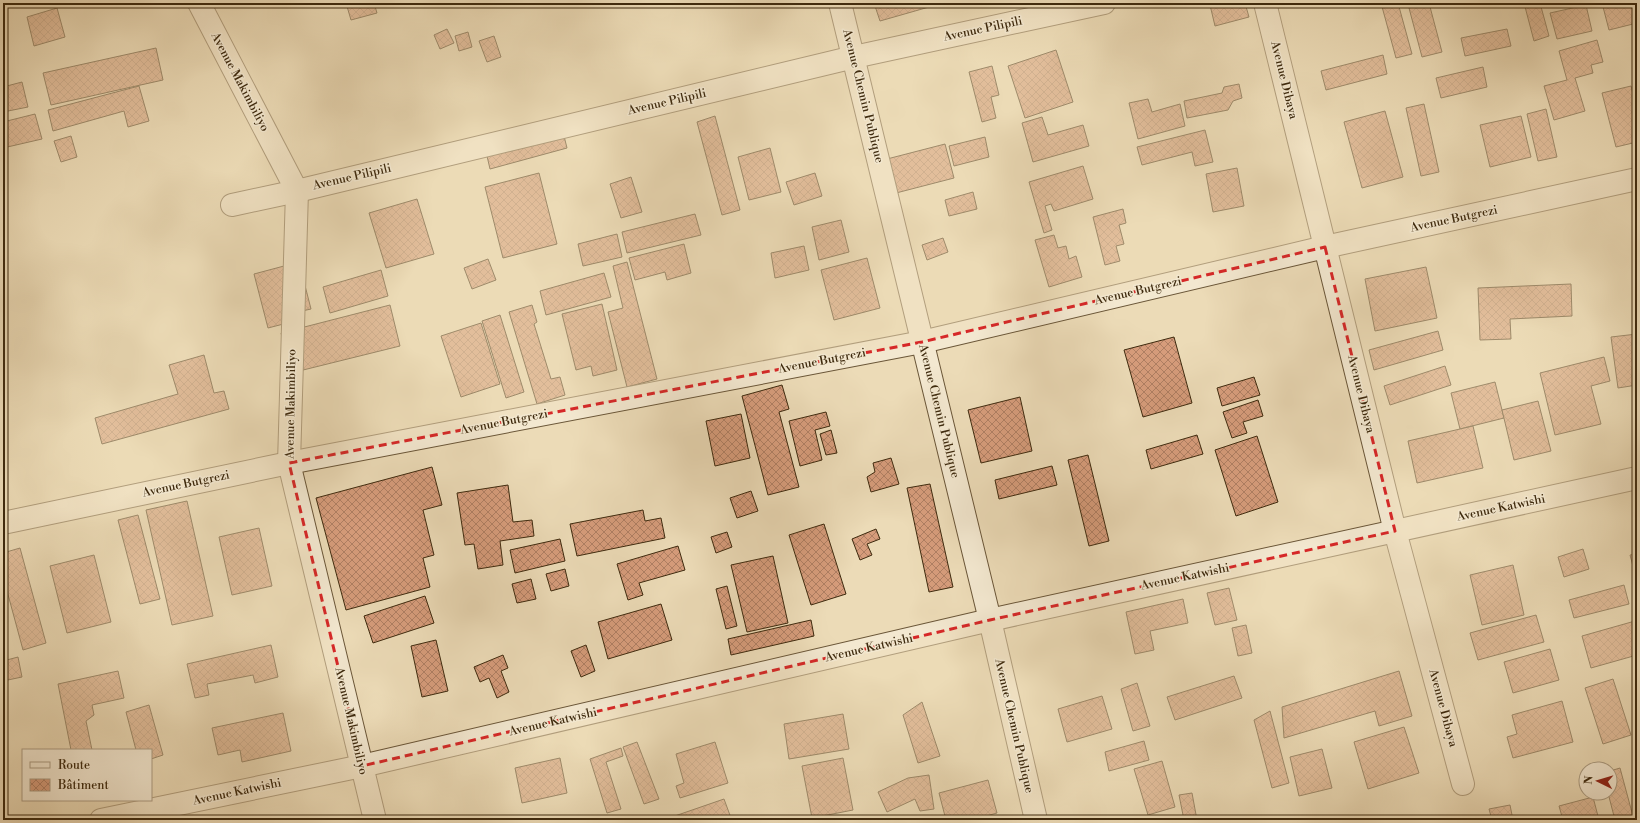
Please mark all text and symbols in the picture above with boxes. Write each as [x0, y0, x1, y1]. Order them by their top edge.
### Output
street label: Avenue Pilipili [941, 13, 1024, 45]
street label: Avenue Chemin Publique [839, 27, 887, 164]
street label: Avenue Makimbiliyo [207, 29, 273, 134]
street label: Avenue Dibaya [1267, 38, 1301, 122]
street label: Avenue Pilipili [625, 86, 708, 119]
street label: Avenue Pilipili [310, 161, 393, 194]
street label: Avenue Butgrezi [1408, 202, 1499, 236]
street label: Avenue Butgrezi [1092, 274, 1183, 309]
street label: Avenue Chemin Publique [915, 342, 963, 479]
street label: Avenue Butgrezi [776, 345, 867, 377]
street label: Avenue Makimbiliyo [283, 349, 299, 460]
street label: Avenue Dibaya [1344, 352, 1378, 436]
street label: Avenue Butgrezi [458, 406, 549, 438]
street label: Avenue Butgrezi [140, 467, 231, 501]
street label: Avenue Katwishi [1454, 491, 1547, 525]
street label: Avenue Katwishi [1138, 560, 1231, 594]
street label: Avenue Katwishi [822, 631, 915, 666]
street label: Avenue Chemin Publique [991, 656, 1037, 795]
street label: Avenue Makimbiliyo [331, 665, 371, 777]
street label: Avenue Dibaya [1425, 666, 1461, 749]
street label: Avenue Katwishi [506, 705, 599, 740]
legend [22, 749, 152, 801]
text: Route [58, 758, 90, 773]
north arrow [1578, 761, 1618, 801]
street label: Avenue Katwishi [190, 775, 283, 809]
text: N [1582, 775, 1596, 785]
text: Bâtiment [57, 778, 109, 793]

